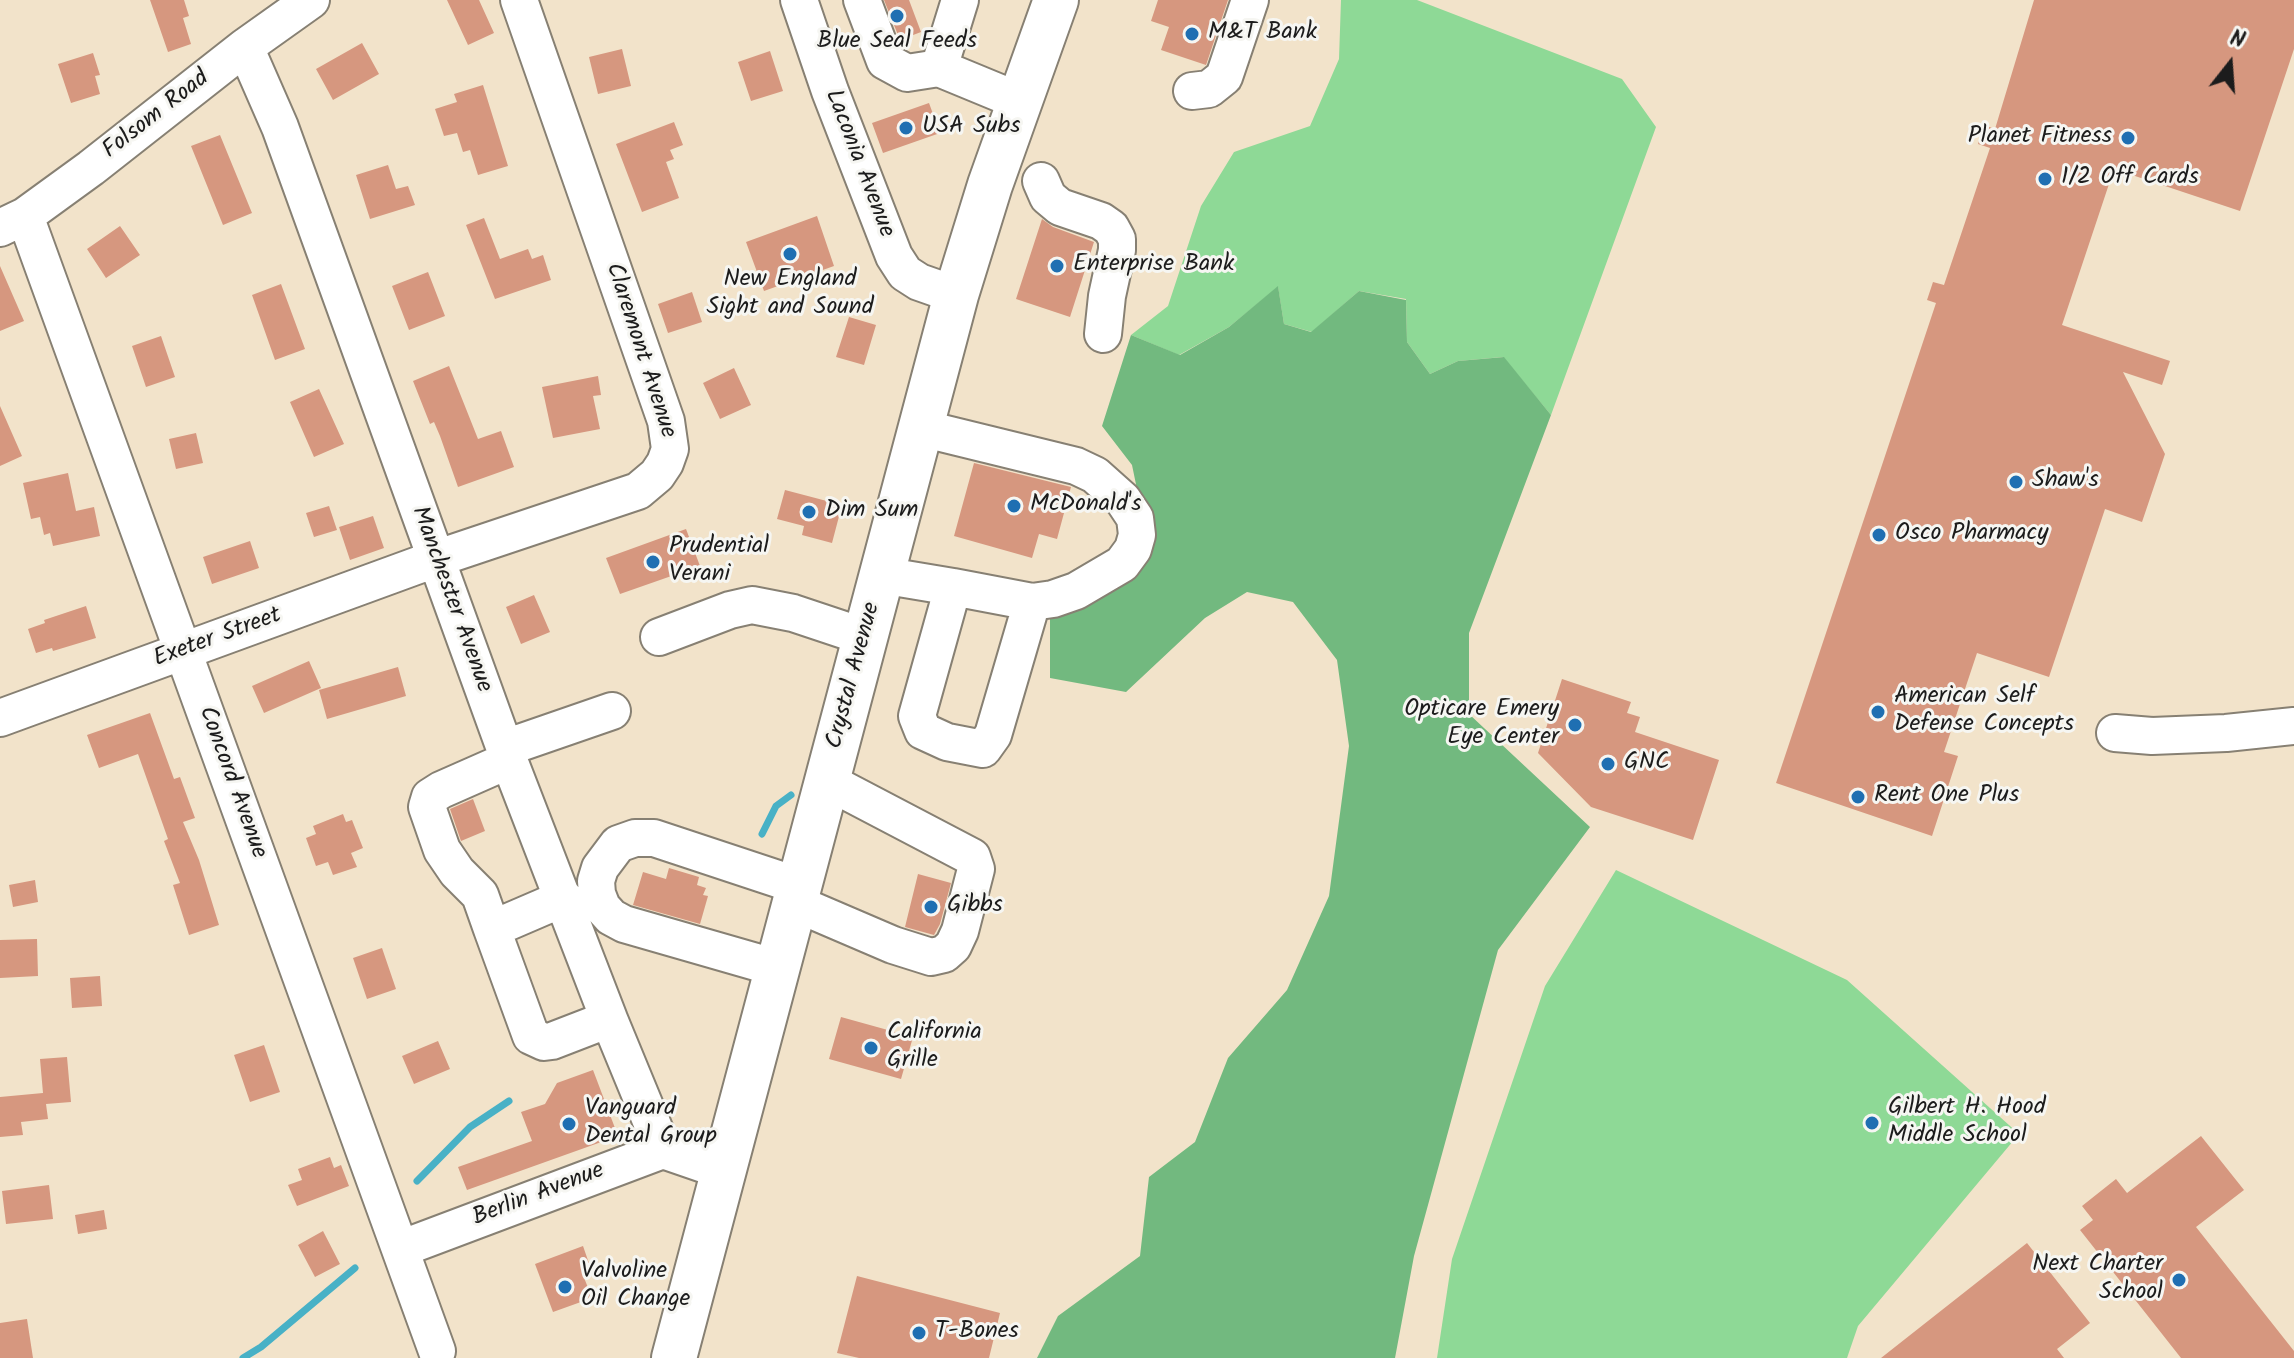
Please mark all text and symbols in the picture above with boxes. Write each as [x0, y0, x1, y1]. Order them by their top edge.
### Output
marker: Blue Seal Feeds [888, 7, 906, 25]
place label: M&T Bank [1208, 20, 1317, 48]
text: N [2225, 22, 2249, 59]
north arrow [2190, 24, 2270, 104]
marker: M&T Bank [1183, 25, 1201, 43]
place label: Blue Seal Feeds [817, 29, 977, 57]
street label: Folsom Road [98, 65, 216, 167]
street label: Laconia Avenue [817, 86, 899, 242]
place label: USA Subs [922, 114, 1020, 142]
marker: USA Subs [897, 119, 915, 137]
place label: Planet Fitness [1968, 124, 2112, 152]
marker: Planet Fitness [2119, 129, 2137, 147]
place label: 1/2 Off Cards [2061, 165, 2199, 193]
marker: 1/2 Off Cards [2036, 170, 2054, 188]
marker: New England Sight and Sound [781, 245, 799, 263]
place label: Enterprise Bank [1073, 252, 1234, 280]
marker: Enterprise Bank [1048, 257, 1066, 275]
street label: Claremont Avenue [597, 260, 681, 442]
place label: New England Sight and Sound [706, 267, 874, 323]
place label: Shaw's [2032, 468, 2099, 496]
marker: Shaw's [2007, 473, 2025, 491]
place label: McDonald's [1030, 492, 1142, 520]
marker: McDonald's [1005, 497, 1023, 515]
place label: Dim Sum [825, 498, 918, 526]
street label: Manchester Avenue [403, 503, 497, 697]
marker: Dim Sum [800, 503, 818, 521]
place label: Osco Pharmacy [1895, 521, 2049, 549]
marker: Osco Pharmacy [1870, 526, 1888, 544]
place label: Prudential Verani [669, 534, 769, 590]
marker: Prudential Verani [644, 553, 662, 571]
street label: Crystal Avenue [822, 600, 888, 752]
street label: Exeter Street [150, 603, 286, 675]
place label: American Self Defense Concepts [1894, 684, 2074, 740]
place label: Opticare Emery Eye Center [1404, 697, 1559, 753]
street label: Concord Avenue [190, 703, 272, 863]
marker: American Self Defense Concepts [1869, 703, 1887, 721]
marker: Opticare Emery Eye Center [1566, 716, 1584, 734]
place label: GNC [1624, 750, 1669, 778]
marker: GNC [1599, 755, 1617, 773]
place label: Rent One Plus [1874, 783, 2019, 811]
marker: Rent One Plus [1849, 788, 1867, 806]
place label: Gibbs [947, 893, 1003, 921]
marker: Gibbs [922, 898, 940, 916]
place label: California Grille [887, 1020, 982, 1076]
marker: California Grille [862, 1039, 880, 1057]
place label: Gilbert H. Hood Middle School [1888, 1095, 2046, 1151]
place label: Vanguard Dental Group [585, 1096, 717, 1152]
marker: Gilbert H. Hood Middle School [1863, 1114, 1881, 1132]
marker: Vanguard Dental Group [560, 1115, 578, 1133]
street label: Berlin Avenue [469, 1158, 609, 1234]
place label: Next Charter School [2032, 1252, 2163, 1308]
place label: Valvoline Oil Change [581, 1259, 690, 1315]
marker: Next Charter School [2170, 1271, 2188, 1289]
marker: Valvoline Oil Change [556, 1278, 574, 1296]
place label: T-Bones [935, 1319, 1019, 1347]
marker: T-Bones [910, 1324, 928, 1342]

